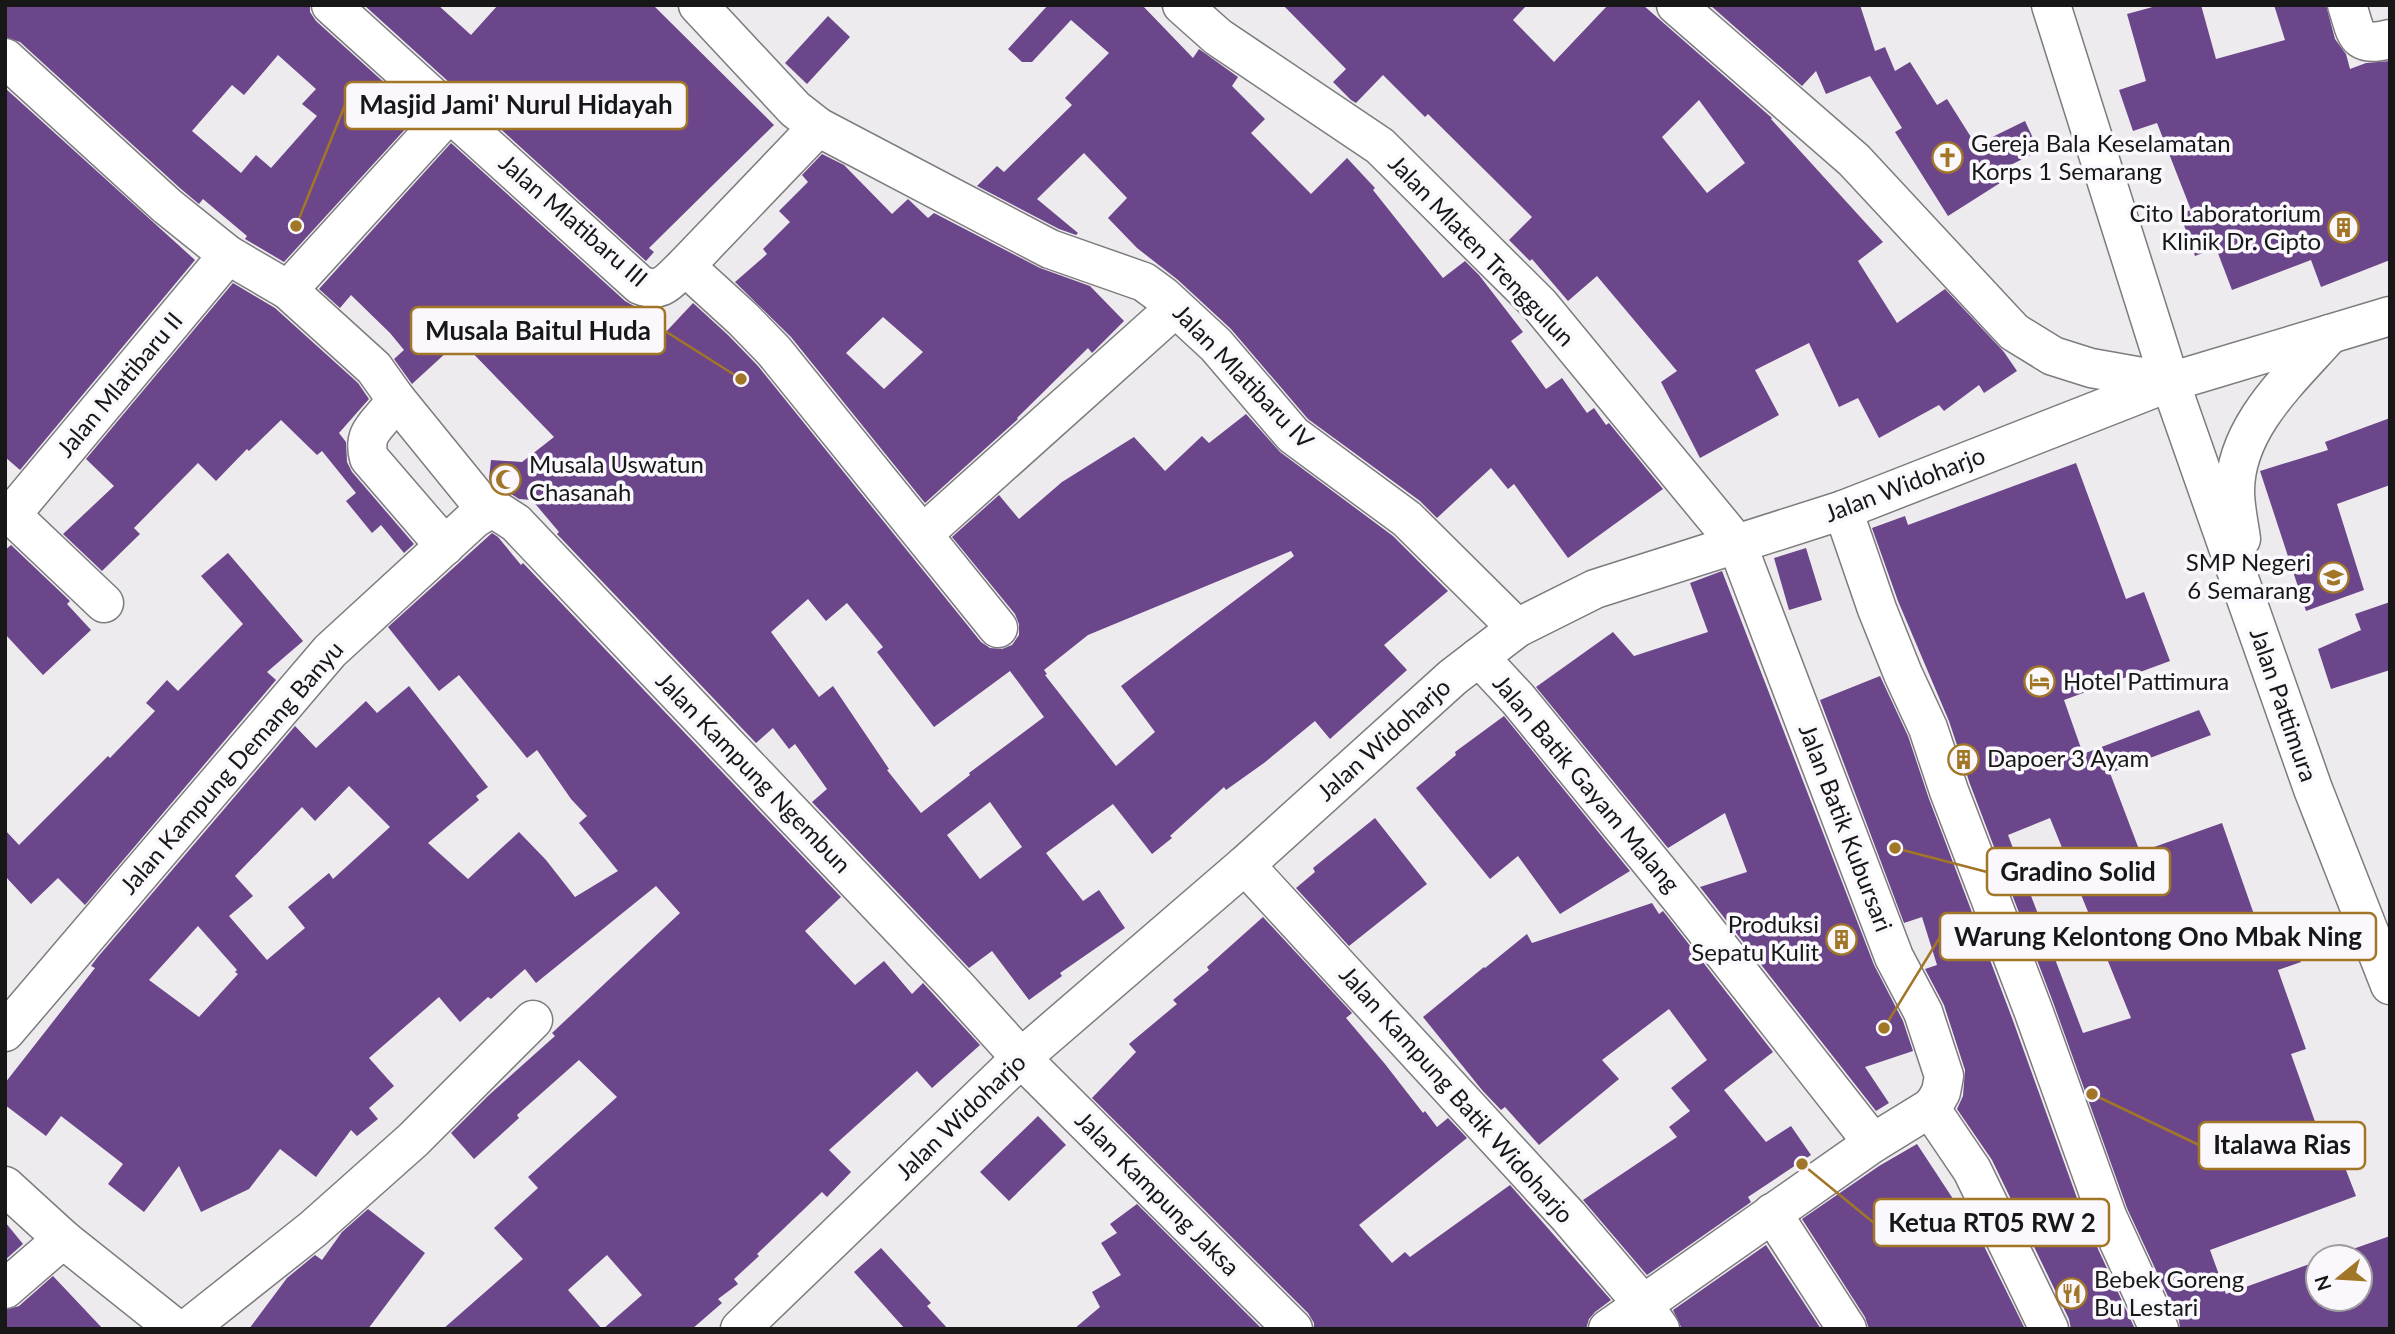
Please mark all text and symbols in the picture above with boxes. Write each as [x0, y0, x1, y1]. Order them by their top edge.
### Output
callout: Masjid Jami' Nurul Hidayah [345, 82, 687, 129]
text: Masjid Jami' Nurul Hidayah [359, 88, 673, 120]
place label: Gereja Bala Keselamatan Korps 1 Semarang [1971, 128, 2231, 185]
church icon: Gereja Bala Keselamatan Korps 1 Semarang [1931, 141, 1965, 175]
street label: Jalan Mlatibaru III [494, 148, 654, 292]
street label: Jalan Mlaten Trenggulun [1383, 148, 1581, 352]
place label: Cito Laboratorium Klinik Dr. Cipto [2130, 198, 2321, 255]
building icon: Cito Laboratorium Klinik Dr. Cipto [2327, 211, 2361, 245]
street label: Jalan Mlatibaru IV [1168, 298, 1321, 455]
street label: Jalan Mlatibaru II [50, 306, 188, 462]
callout: Musala Baitul Huda [411, 307, 665, 354]
text: Musala Baitul Huda [425, 314, 651, 346]
street label: Jalan Widoharjo [1820, 440, 1989, 527]
place label: Musala Uswatun Chasanah [529, 449, 704, 506]
mosque icon: Musala Uswatun Chasanah [489, 462, 523, 496]
place label: SMP Negeri 6 Semarang [2186, 547, 2311, 604]
school or university icon: SMP Negeri 6 Semarang [2317, 560, 2351, 594]
street label: Jalan Pattimura [2245, 624, 2324, 785]
street label: Jalan Kampung Demang Banyu [113, 635, 349, 899]
hotel icon: Hotel Pattimura [2023, 665, 2057, 699]
street label: Jalan Kampung Ngembun [651, 666, 858, 878]
place label: Hotel Pattimura [2063, 666, 2229, 695]
street label: Jalan Batik Gayam Malang [1488, 668, 1687, 898]
street label: Jalan Widoharjo [1310, 671, 1456, 806]
street label: Jalan Batik Kubursari [1793, 720, 1899, 935]
building icon: Dapoer 3 Ayam [1947, 742, 1981, 776]
place label: Dapoer 3 Ayam [1987, 743, 2149, 772]
callout: Gradino Solid [1987, 848, 2170, 895]
text: Gradino Solid [2000, 855, 2156, 887]
place label: Produksi Sepatu Kulit [1691, 909, 1819, 966]
callout: Warung Kelontong Ono Mbak Ning [1940, 913, 2376, 960]
text: Warung Kelontong Ono Mbak Ning [1954, 920, 2362, 952]
building icon: Produksi Sepatu Kulit [1825, 922, 1859, 956]
street label: Jalan Kampung Batik Widoharjo [1334, 959, 1580, 1229]
street label: Jalan Widoharjo [889, 1047, 1031, 1185]
street label: Jalan Kampung Jaksa [1070, 1105, 1246, 1281]
callout: Italawa Rias [2199, 1122, 2365, 1169]
text: Italawa Rias [2213, 1128, 2351, 1160]
callout: Ketua RT05 RW 2 [1874, 1199, 2109, 1246]
text: Ketua RT05 RW 2 [1888, 1206, 2096, 1238]
north arrow [2304, 1243, 2374, 1313]
place label: Bebek Goreng Bu Lestari [2094, 1264, 2244, 1321]
text: N [2309, 1273, 2336, 1294]
restaurant icon: Bebek Goreng Bu Lestari [2054, 1277, 2088, 1311]

